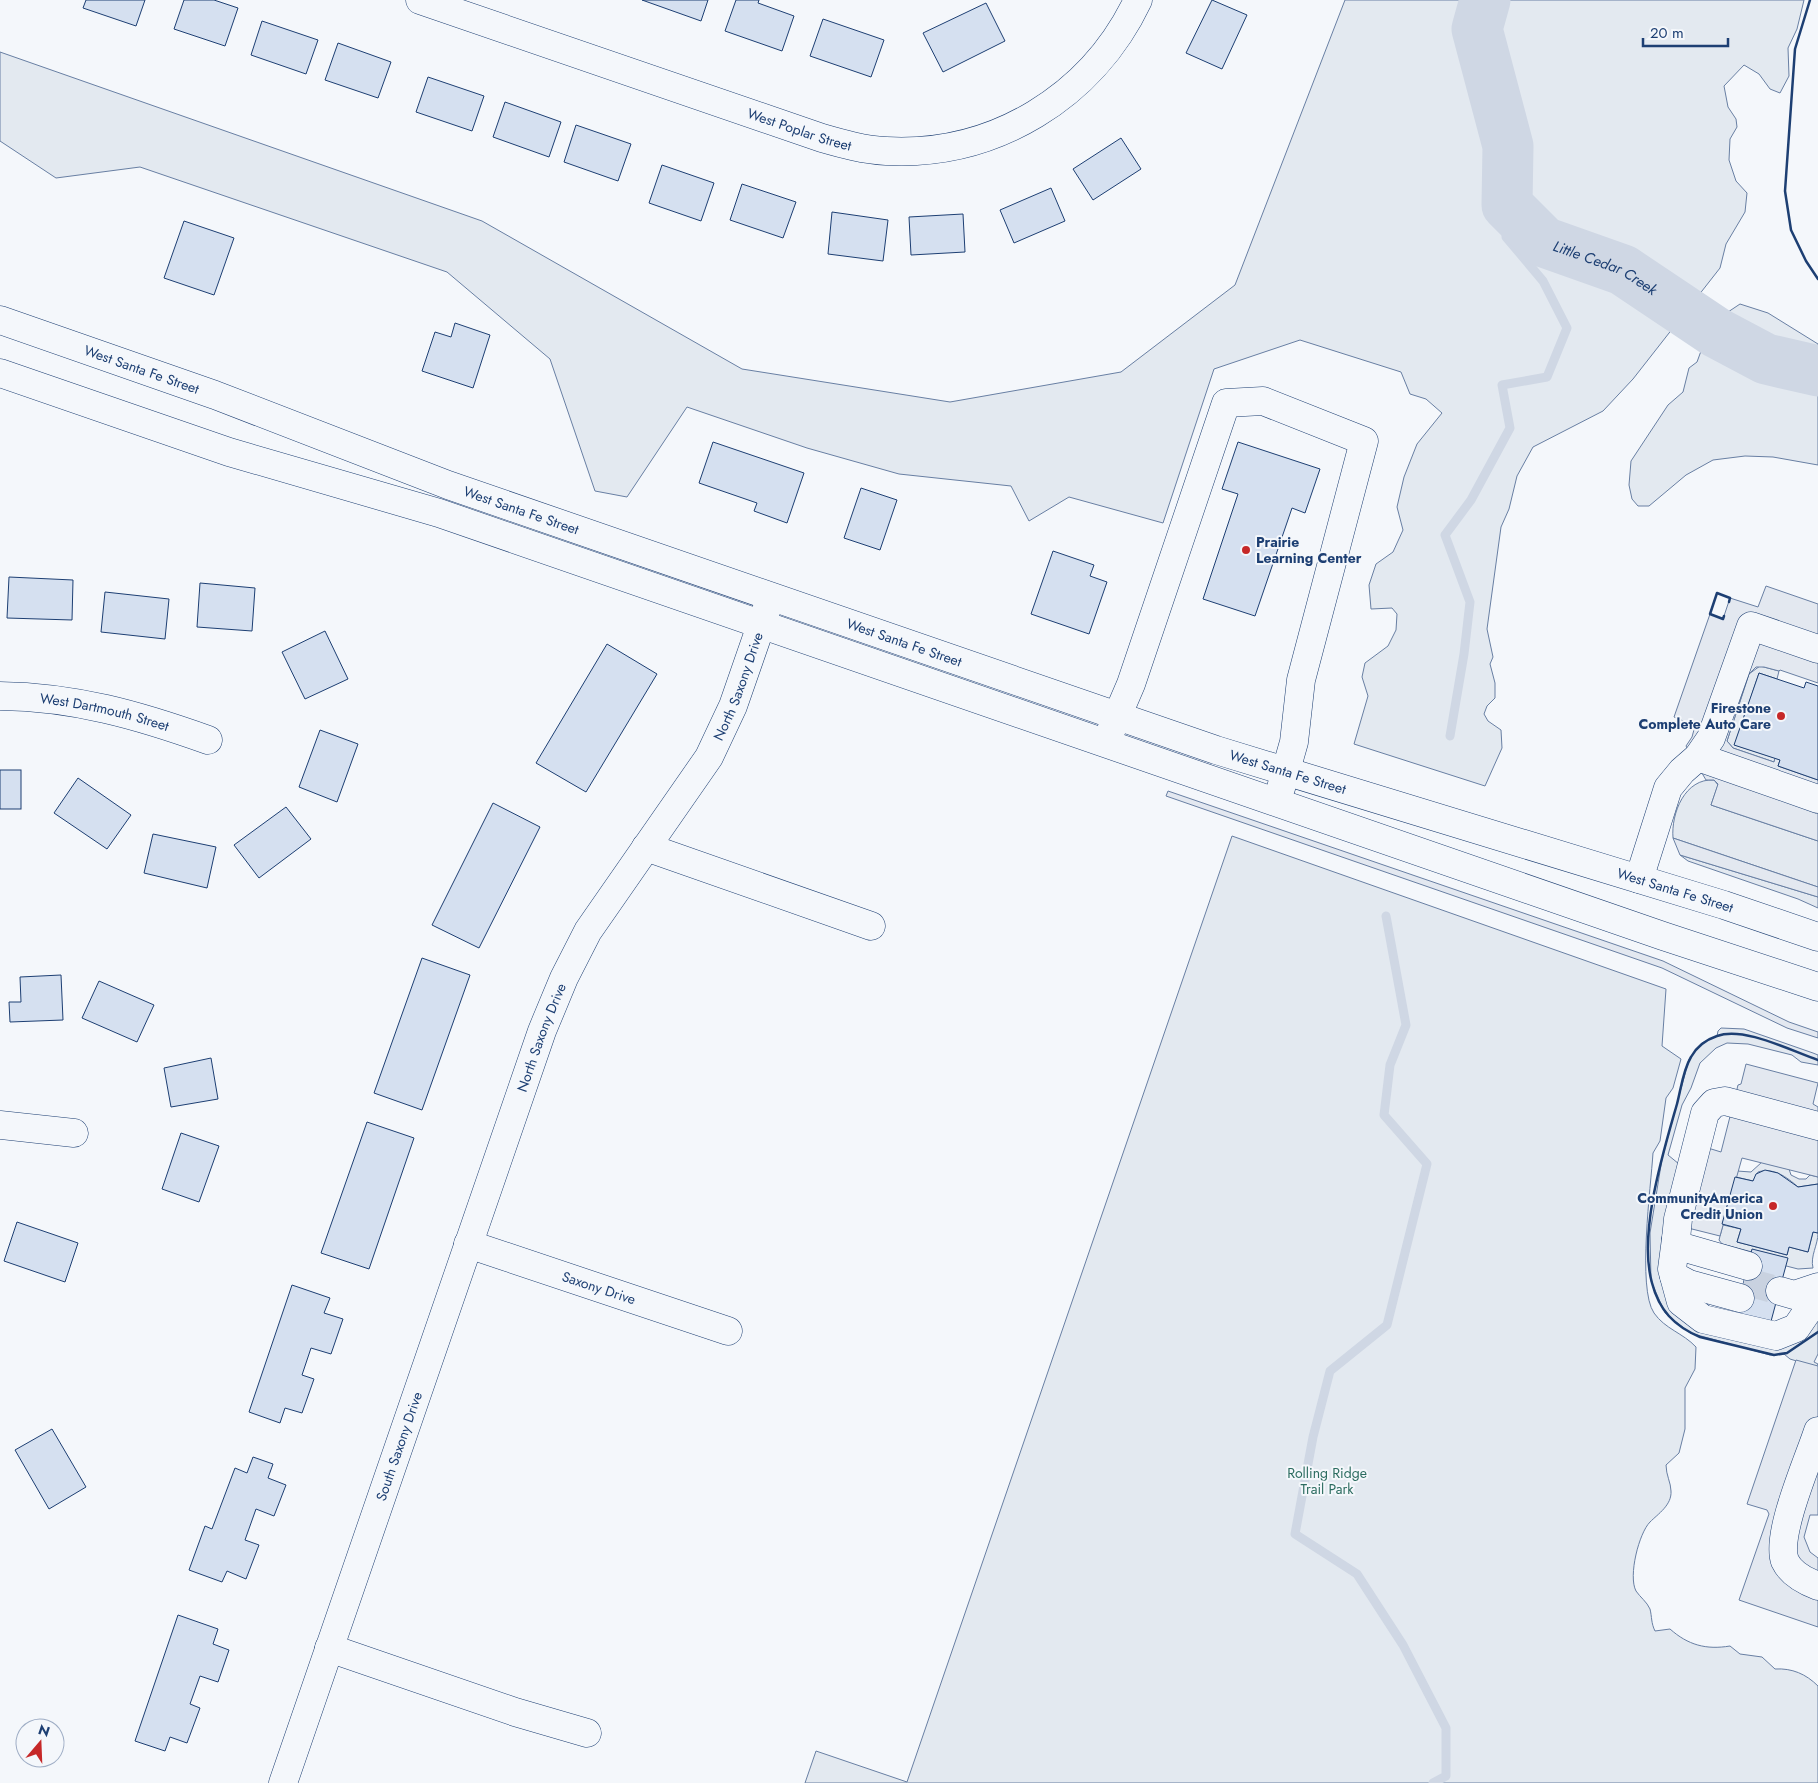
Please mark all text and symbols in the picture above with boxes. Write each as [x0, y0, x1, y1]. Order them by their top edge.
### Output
scale bar [1643, 15, 1728, 47]
text: 20 m [1650, 22, 1684, 44]
street label: West Poplar Street [745, 103, 854, 156]
water label: Little Cedar Creek [1550, 235, 1662, 301]
street label: West Santa Fe Street [81, 340, 203, 399]
street label: West Santa Fe Street [461, 481, 582, 540]
place label: Prairie Learning Center [1256, 532, 1362, 568]
marker: Prairie Learning Center [1240, 544, 1252, 556]
street label: West Santa Fe Street [844, 613, 965, 672]
street label: North Saxony Drive [708, 629, 768, 744]
street label: West Dartmouth Street [39, 688, 172, 736]
place label: Firestone Complete Auto Care [1638, 698, 1771, 734]
marker: Firestone Complete Auto Care [1775, 710, 1787, 722]
street label: West Santa Fe Street [1227, 745, 1349, 799]
street label: West Santa Fe Street [1615, 863, 1737, 918]
street label: North Saxony Drive [512, 980, 571, 1095]
place label: CommunityAmerica Credit Union [1637, 1188, 1763, 1224]
marker: CommunityAmerica Credit Union [1767, 1200, 1779, 1212]
street label: Saxony Drive [559, 1266, 638, 1309]
street label: South Saxony Drive [371, 1389, 427, 1504]
park label: Rolling Ridge Trail Park [1287, 1463, 1367, 1499]
north arrow [15, 1718, 65, 1768]
text: N [36, 1719, 53, 1742]

